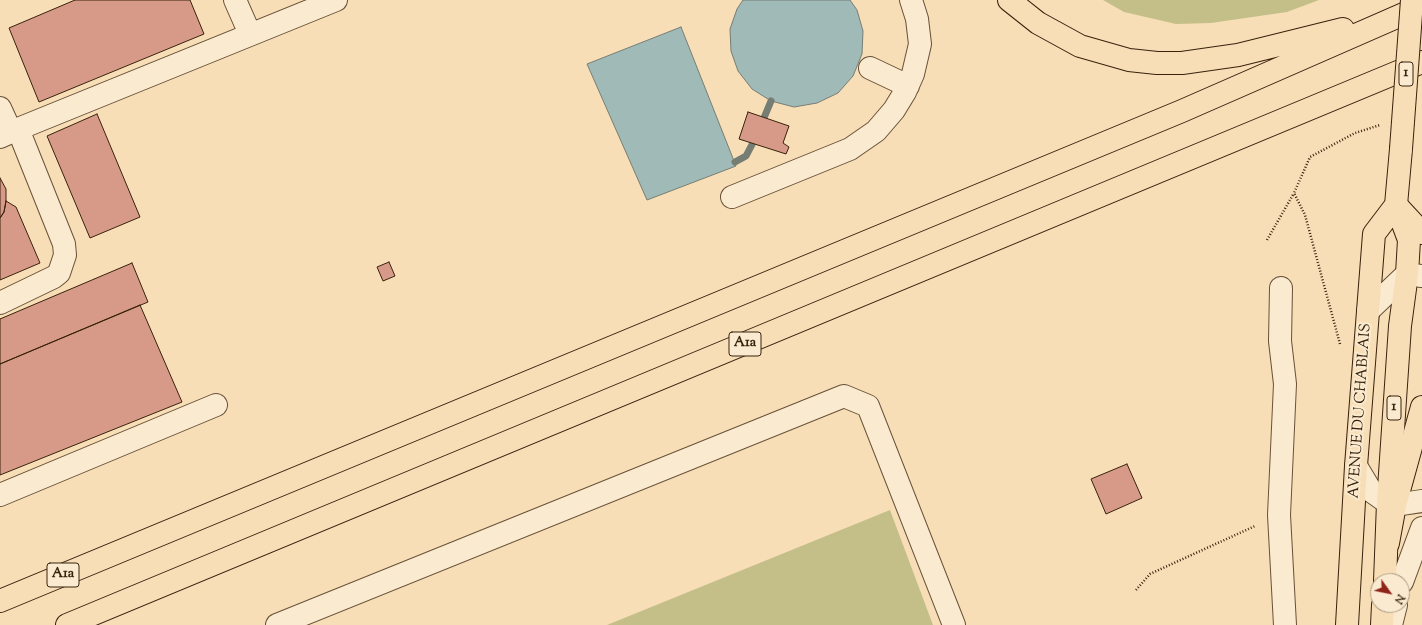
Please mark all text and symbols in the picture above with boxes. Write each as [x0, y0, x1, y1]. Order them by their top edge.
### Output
road number: 1 [1399, 62, 1413, 86]
street label: AVENUE DU CHABLAIS [1346, 323, 1376, 499]
road number: A1a [729, 332, 761, 356]
road number: 1 [1387, 396, 1401, 420]
road number: A1a [47, 563, 79, 587]
north arrow [1370, 573, 1410, 613]
text: N [1390, 591, 1408, 607]

